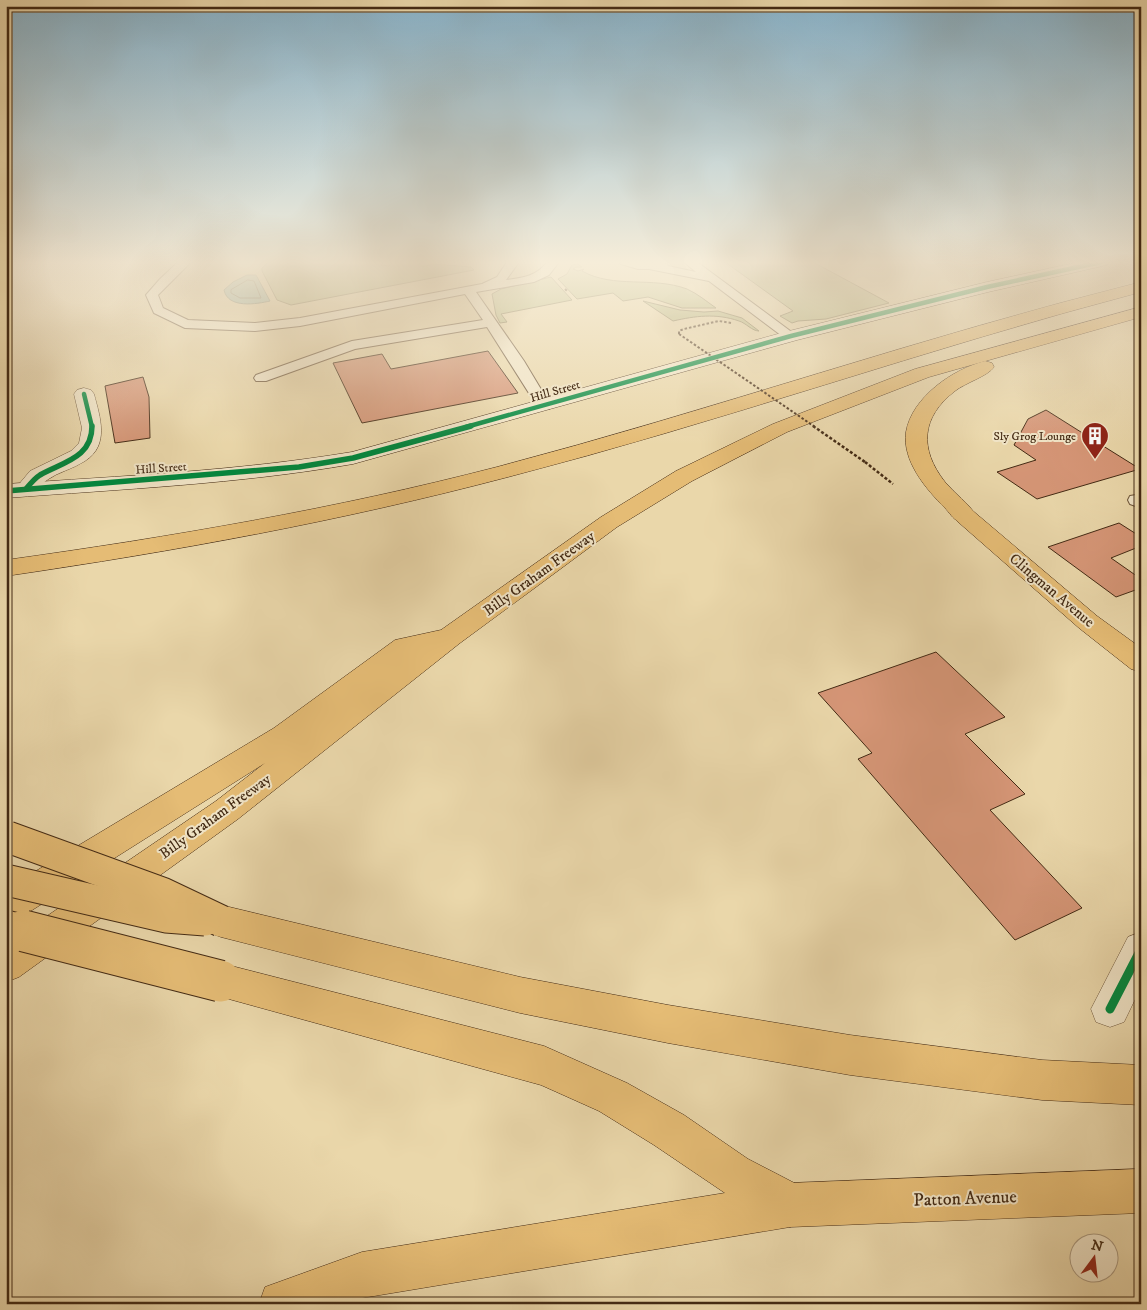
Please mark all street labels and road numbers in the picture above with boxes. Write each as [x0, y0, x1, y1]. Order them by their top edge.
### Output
street label: Hill Street [528, 377, 582, 406]
street label: Hill Street [135, 459, 187, 478]
street label: Billy Graham Freeway [480, 526, 599, 620]
street label: Clingman Avenue [1005, 549, 1098, 632]
street label: Billy Graham Freeway [156, 769, 275, 863]
street label: Patton Avenue [913, 1186, 1017, 1212]

